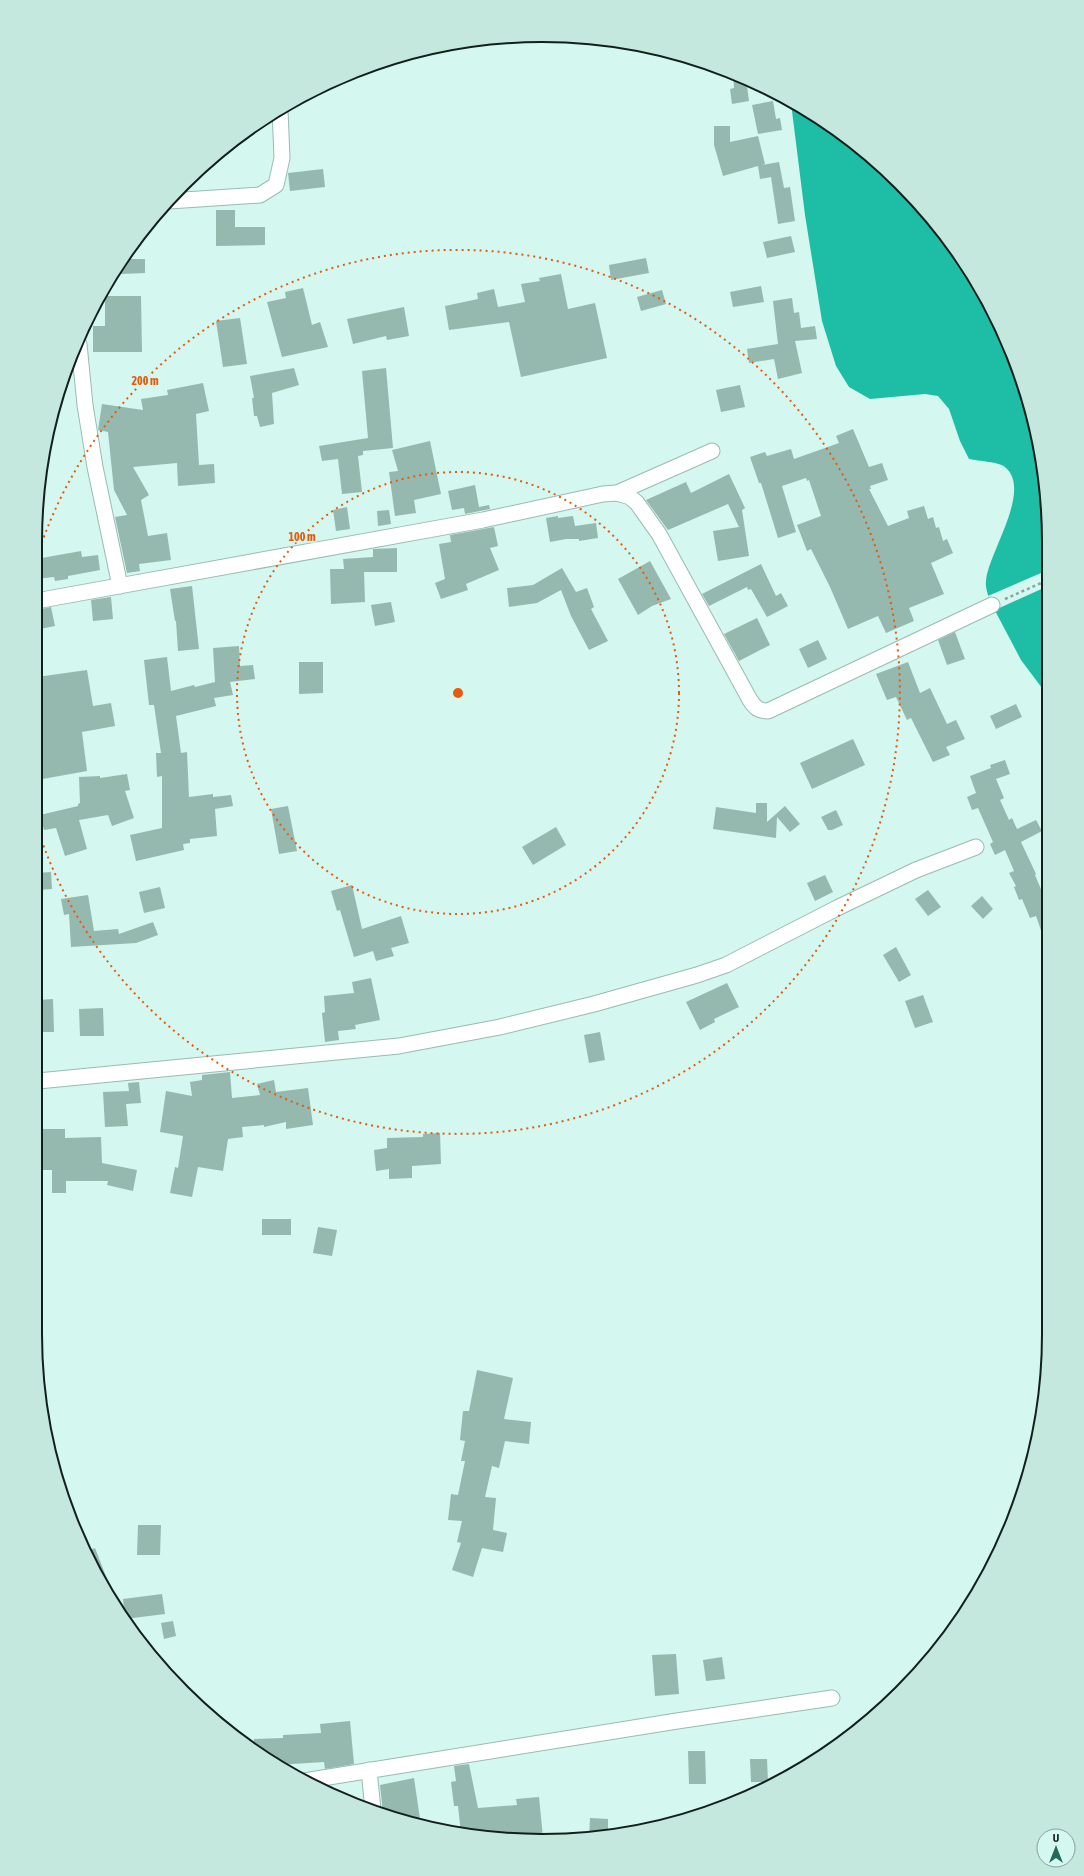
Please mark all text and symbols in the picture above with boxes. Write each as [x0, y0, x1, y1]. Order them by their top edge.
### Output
text: 200 m [131, 374, 159, 388]
text: 100 m [288, 530, 316, 544]
centre of rings [451, 686, 465, 700]
north arrow [1036, 1828, 1076, 1868]
text: U [1053, 1832, 1059, 1844]

